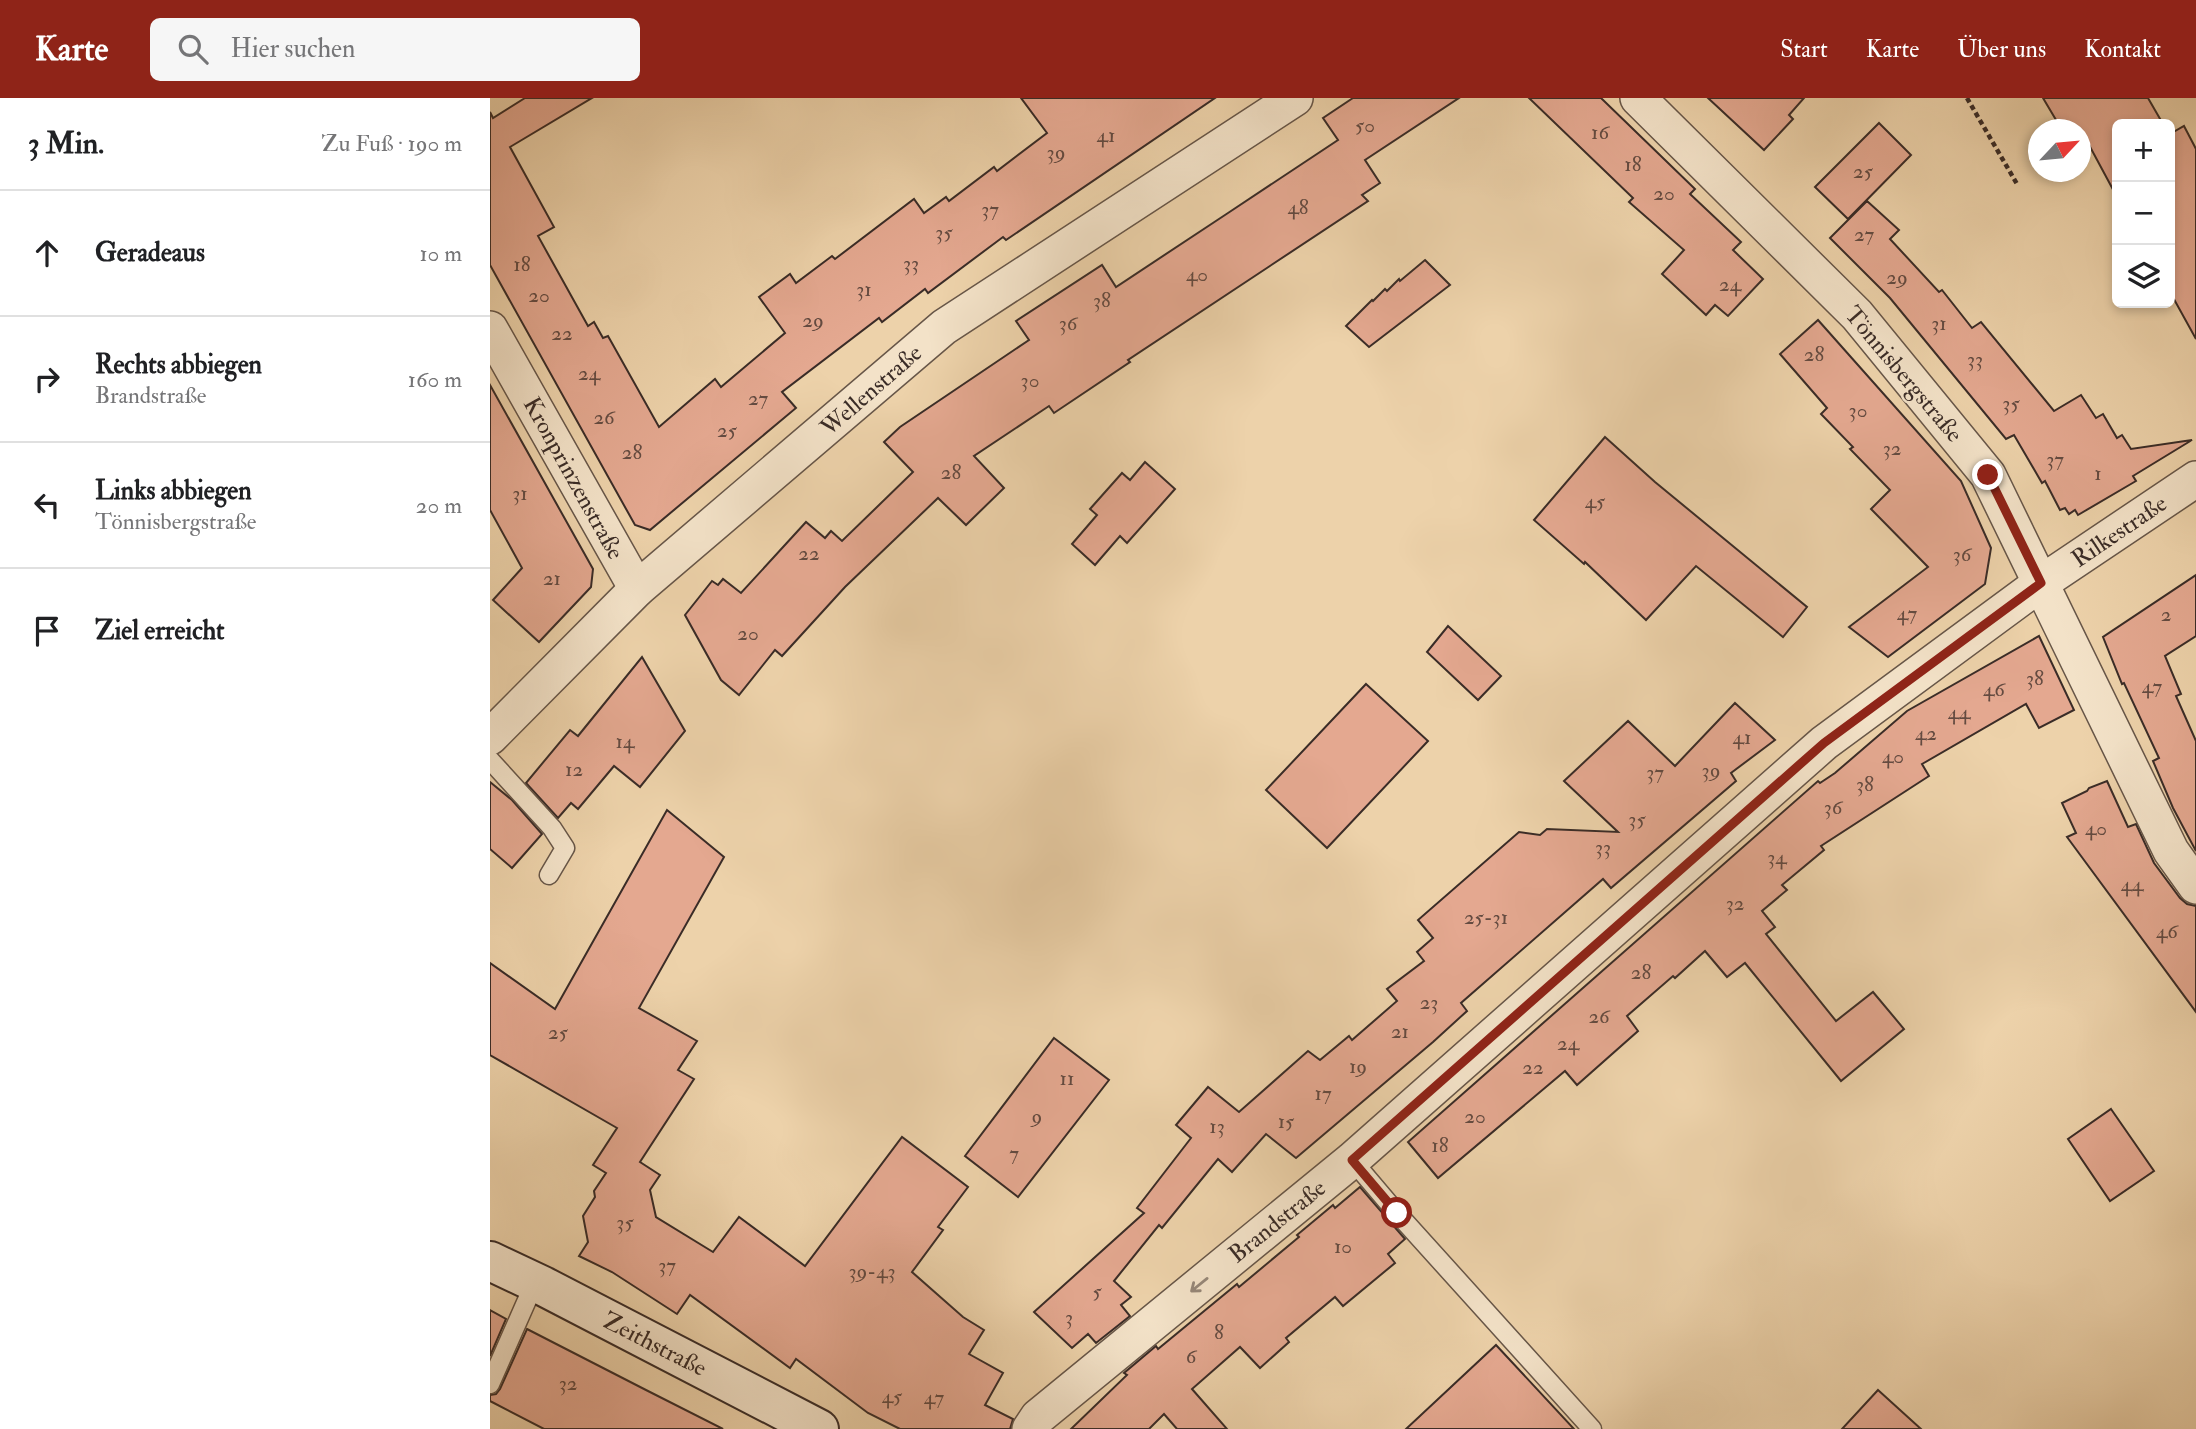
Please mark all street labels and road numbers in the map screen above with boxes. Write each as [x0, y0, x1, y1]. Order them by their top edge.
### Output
street label: Tönnisbergstraße [1838, 300, 1970, 449]
street label: Wellenstraße [813, 338, 929, 444]
street label: Kronprinzenstraße [516, 392, 631, 565]
street label: Rilkestraße [2066, 488, 2173, 575]
street label: Brandstraße [1222, 1173, 1332, 1270]
street label: Zeithstraße [598, 1305, 712, 1384]

